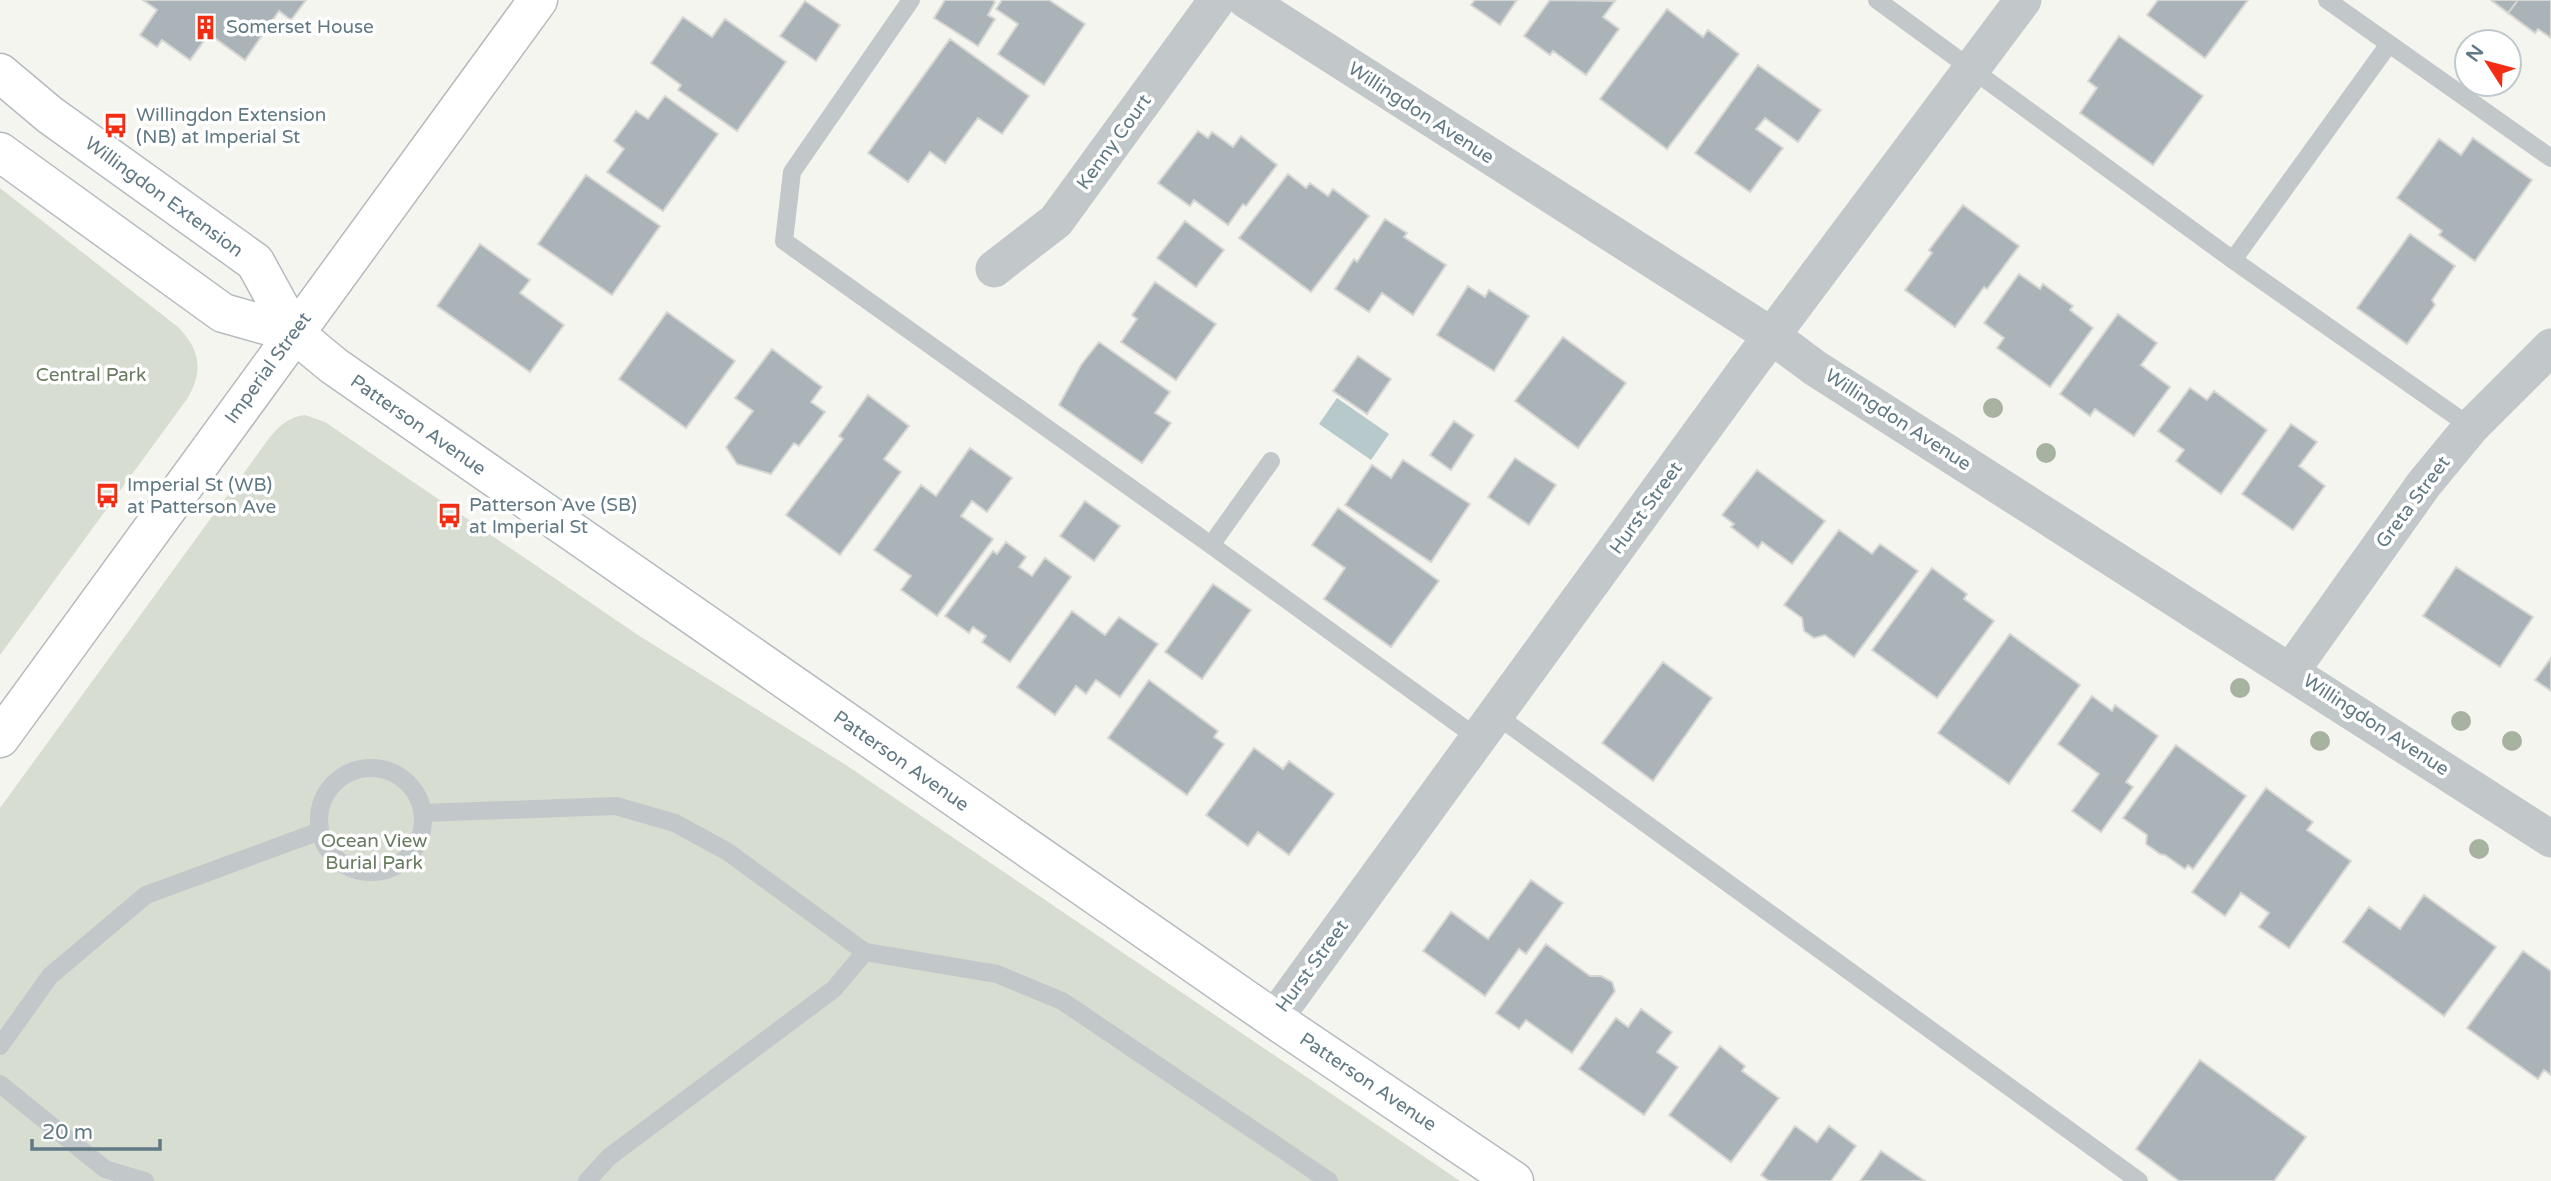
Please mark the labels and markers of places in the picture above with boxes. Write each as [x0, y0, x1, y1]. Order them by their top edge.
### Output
building icon: Somerset House [192, 13, 220, 41]
place label: Somerset House [226, 16, 374, 38]
place label: Willingdon Extension (NB) at Imperial St [136, 104, 326, 148]
bus stop icon: Willingdon Extension (NB) at Imperial St [102, 112, 130, 140]
place label: Imperial St (WB) at Patterson Ave [127, 474, 276, 518]
bus stop icon: Imperial St (WB) at Patterson Ave [93, 482, 121, 510]
place label: Patterson Ave (SB) at Imperial St [469, 494, 637, 538]
bus stop icon: Patterson Ave (SB) at Imperial St [435, 502, 463, 530]

